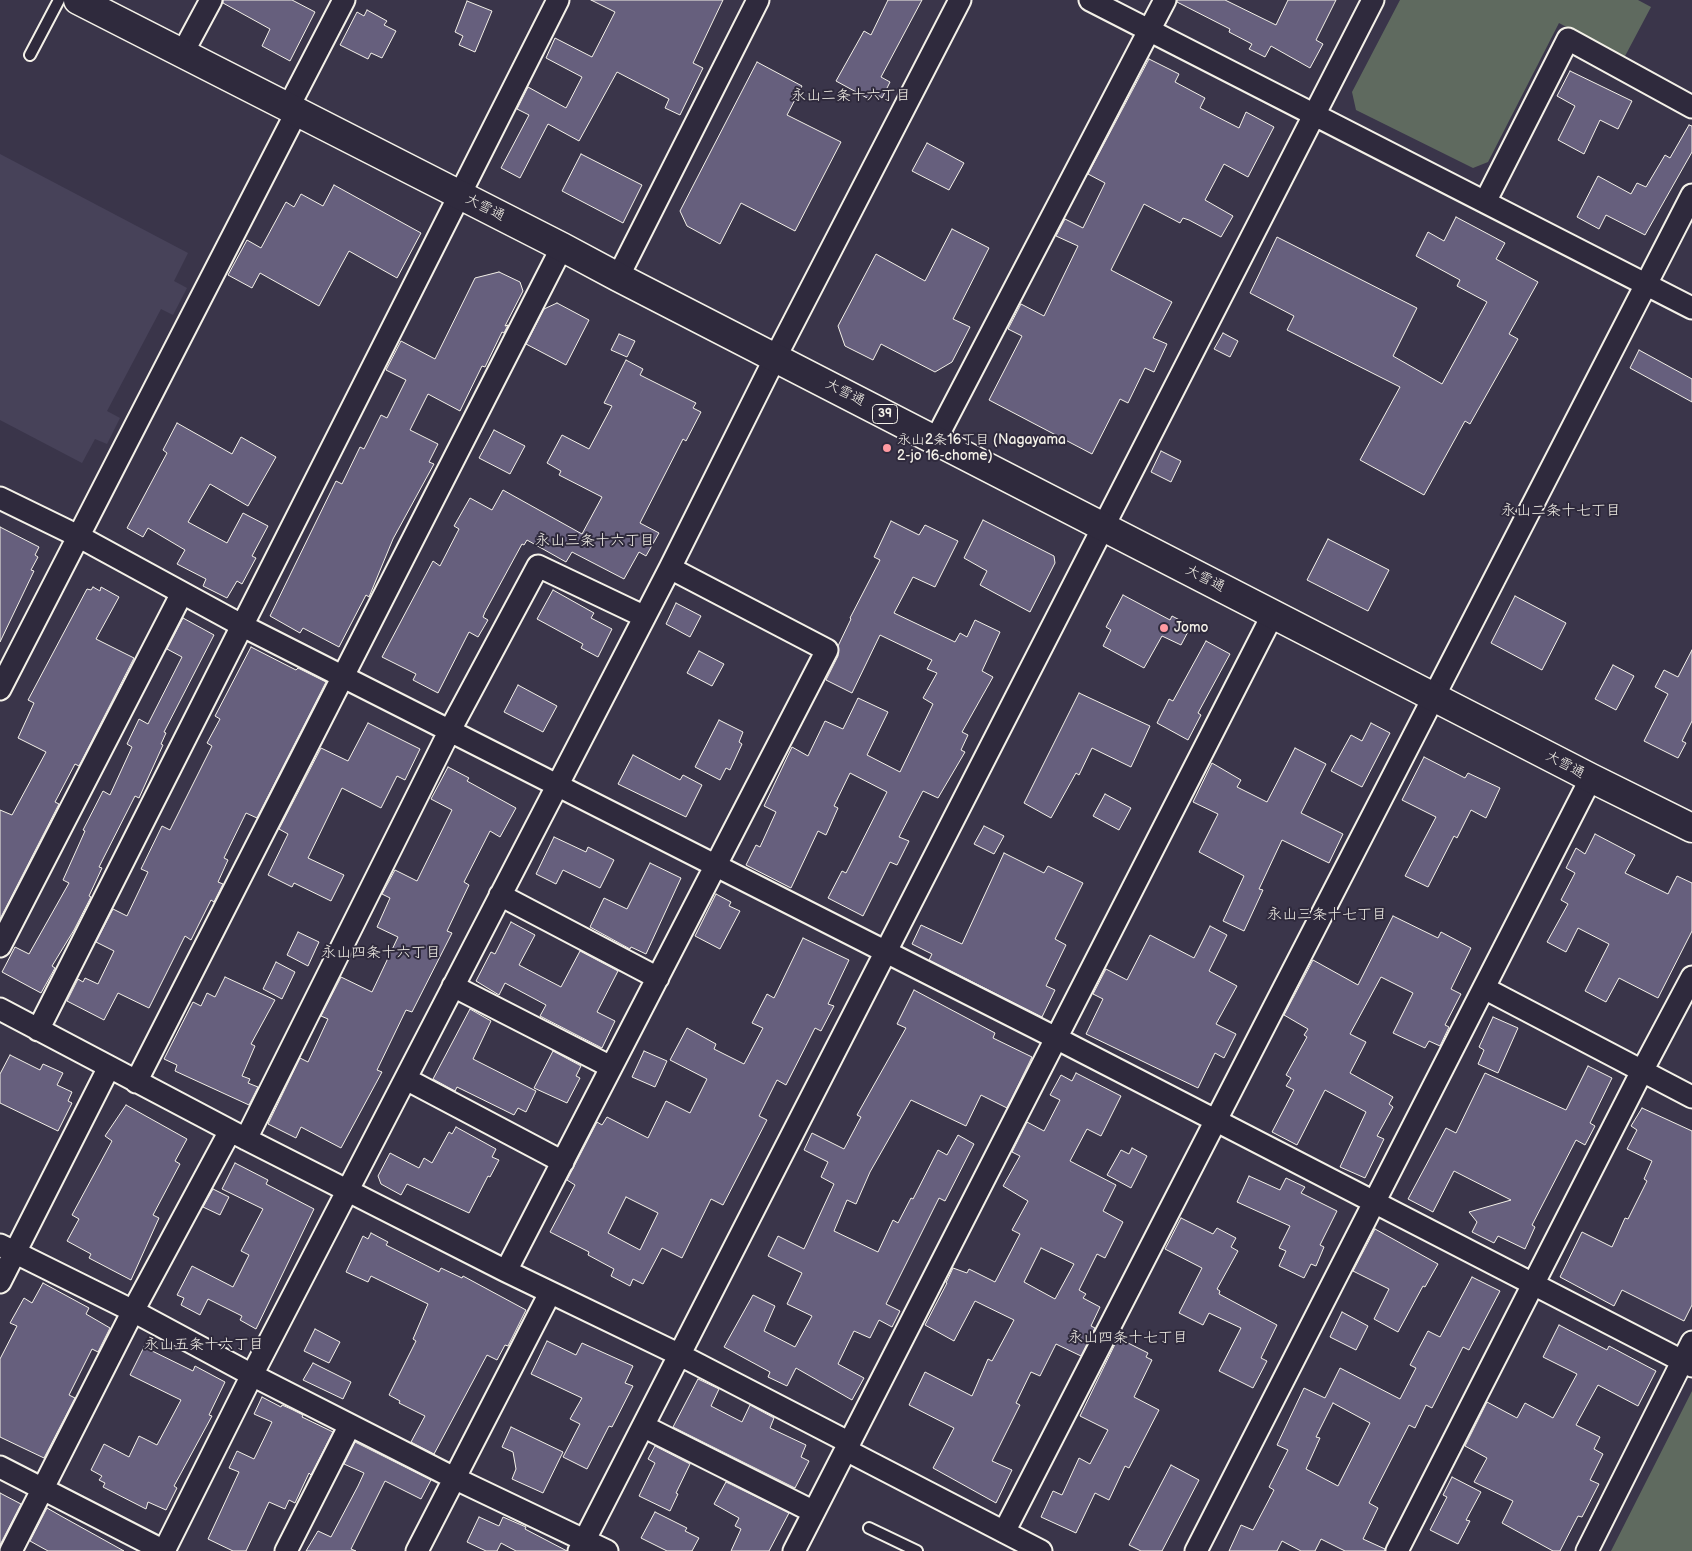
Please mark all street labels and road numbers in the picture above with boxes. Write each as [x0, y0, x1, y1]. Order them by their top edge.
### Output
street label: 大雪通 [462, 191, 508, 225]
street label: 大雪通 [822, 376, 868, 410]
road number: 39 [872, 404, 898, 424]
street label: 大雪通 [1182, 562, 1228, 596]
street label: 大雪通 [1543, 748, 1587, 782]

